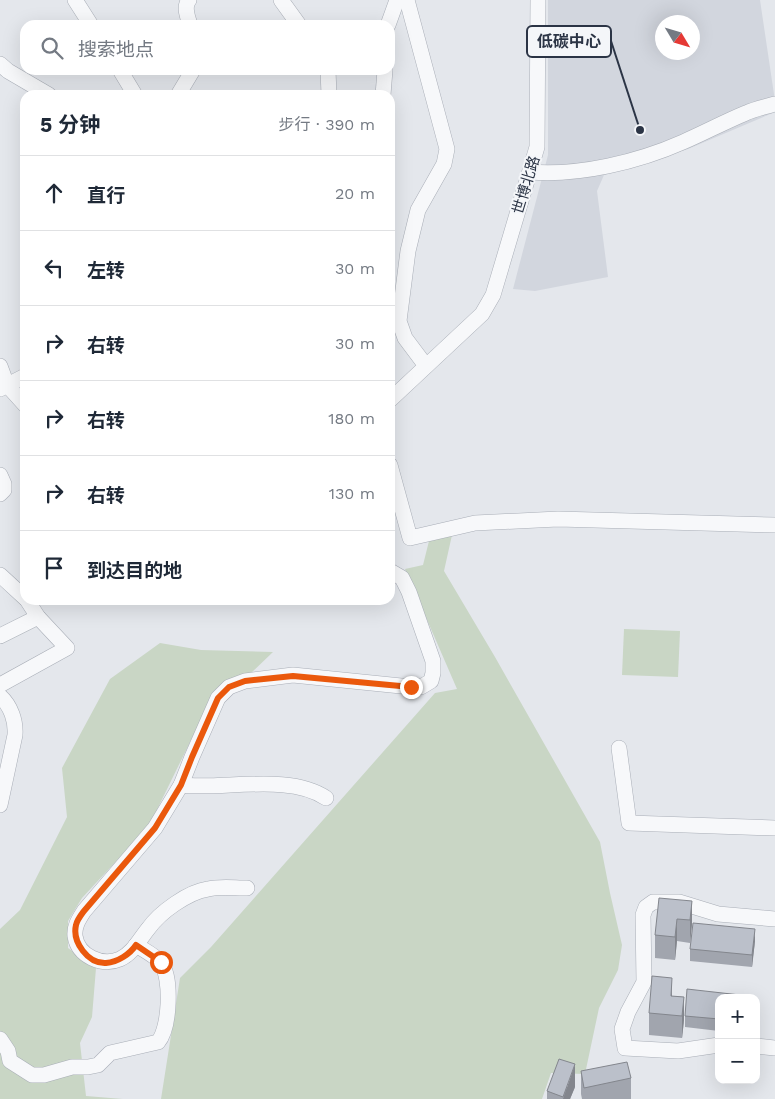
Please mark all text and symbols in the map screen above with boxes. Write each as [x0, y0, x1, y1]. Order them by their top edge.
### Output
north arrow [655, 15, 700, 60]
search box [20, 20, 395, 75]
callout: 低碳中心 [527, 26, 611, 57]
text: 低碳中心 [537, 32, 601, 51]
icon: search [38, 34, 66, 62]
text: 搜索地点 [78, 38, 154, 61]
text: 5 分钟 [40, 112, 100, 137]
text: 步行 · 390 m [279, 115, 375, 134]
street label: 世博北路 [509, 154, 543, 216]
icon: ahead [40, 179, 68, 207]
text: 直行 [87, 184, 125, 207]
text: 20 m [335, 184, 375, 203]
icon: left [40, 254, 68, 282]
text: 左转 [87, 259, 125, 282]
text: 30 m [335, 259, 375, 278]
icon: right [40, 329, 68, 357]
text: 右转 [87, 334, 125, 357]
text: 30 m [335, 334, 375, 353]
icon: right [40, 404, 68, 432]
text: 右转 [87, 409, 125, 432]
text: 180 m [328, 409, 375, 428]
icon: right [40, 479, 68, 507]
text: 右转 [87, 484, 125, 507]
text: 130 m [329, 484, 375, 503]
icon: arrive [40, 554, 68, 582]
text: 到达目的地 [87, 559, 182, 582]
route end [400, 676, 423, 699]
route start [150, 951, 173, 974]
map controls [715, 994, 760, 1084]
button: + [715, 994, 760, 1039]
button: − [715, 1039, 760, 1084]

